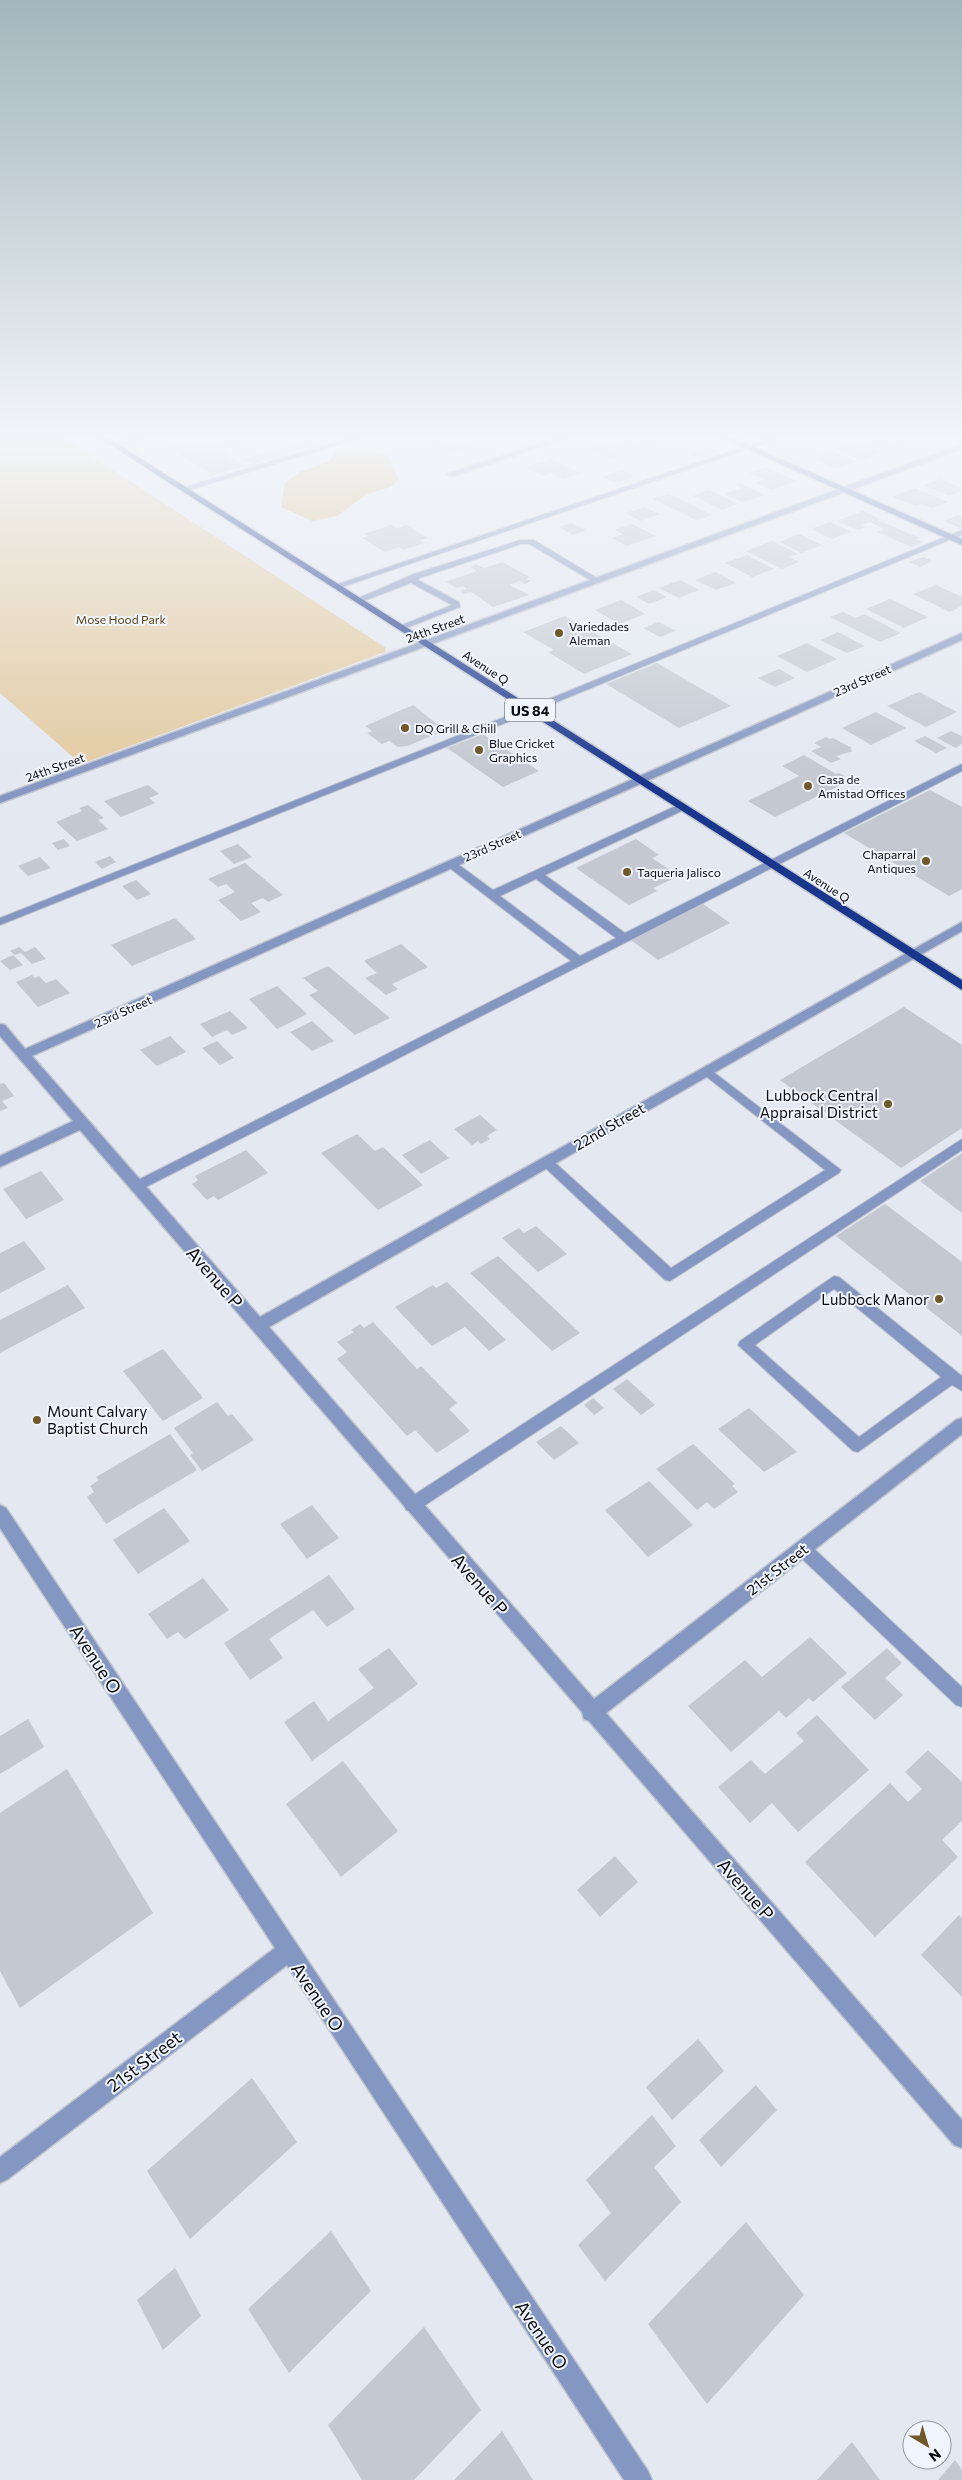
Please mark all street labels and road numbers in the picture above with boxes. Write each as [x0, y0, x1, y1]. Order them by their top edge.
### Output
street label: 24th Street [404, 611, 466, 645]
street label: Avenue Q [460, 647, 512, 687]
street label: 23rd Street [831, 661, 893, 699]
road number: US 84 [505, 698, 555, 722]
street label: 24th Street [24, 750, 86, 784]
street label: 23rd Street [461, 826, 523, 864]
street label: Avenue Q [801, 865, 853, 905]
street label: 23rd Street [92, 992, 154, 1030]
street label: 22nd Street [570, 1098, 648, 1154]
street label: Avenue P [182, 1242, 248, 1312]
street label: 21st Street [743, 1539, 811, 1599]
street label: Avenue P [447, 1549, 513, 1619]
street label: Avenue O [65, 1620, 127, 1698]
street label: Avenue P [713, 1854, 779, 1924]
street label: Avenue O [287, 1958, 349, 2036]
street label: 21st Street [102, 2026, 186, 2096]
street label: Avenue O [511, 2296, 573, 2374]

